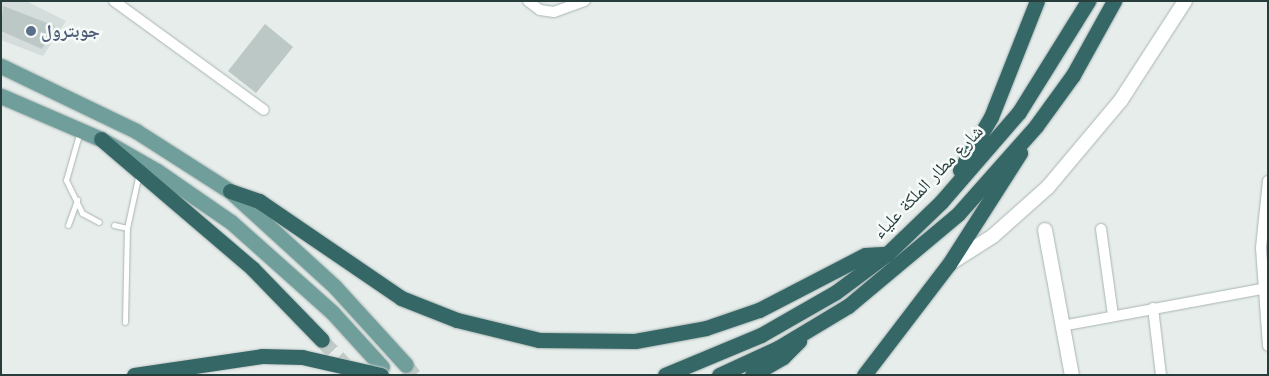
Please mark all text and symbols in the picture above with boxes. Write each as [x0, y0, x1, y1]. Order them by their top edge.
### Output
place label: جوبترول [41, 20, 100, 42]
marker: جوبترول [25, 25, 37, 37]
street label: شارع مطار الملكة علياء [868, 121, 988, 243]

